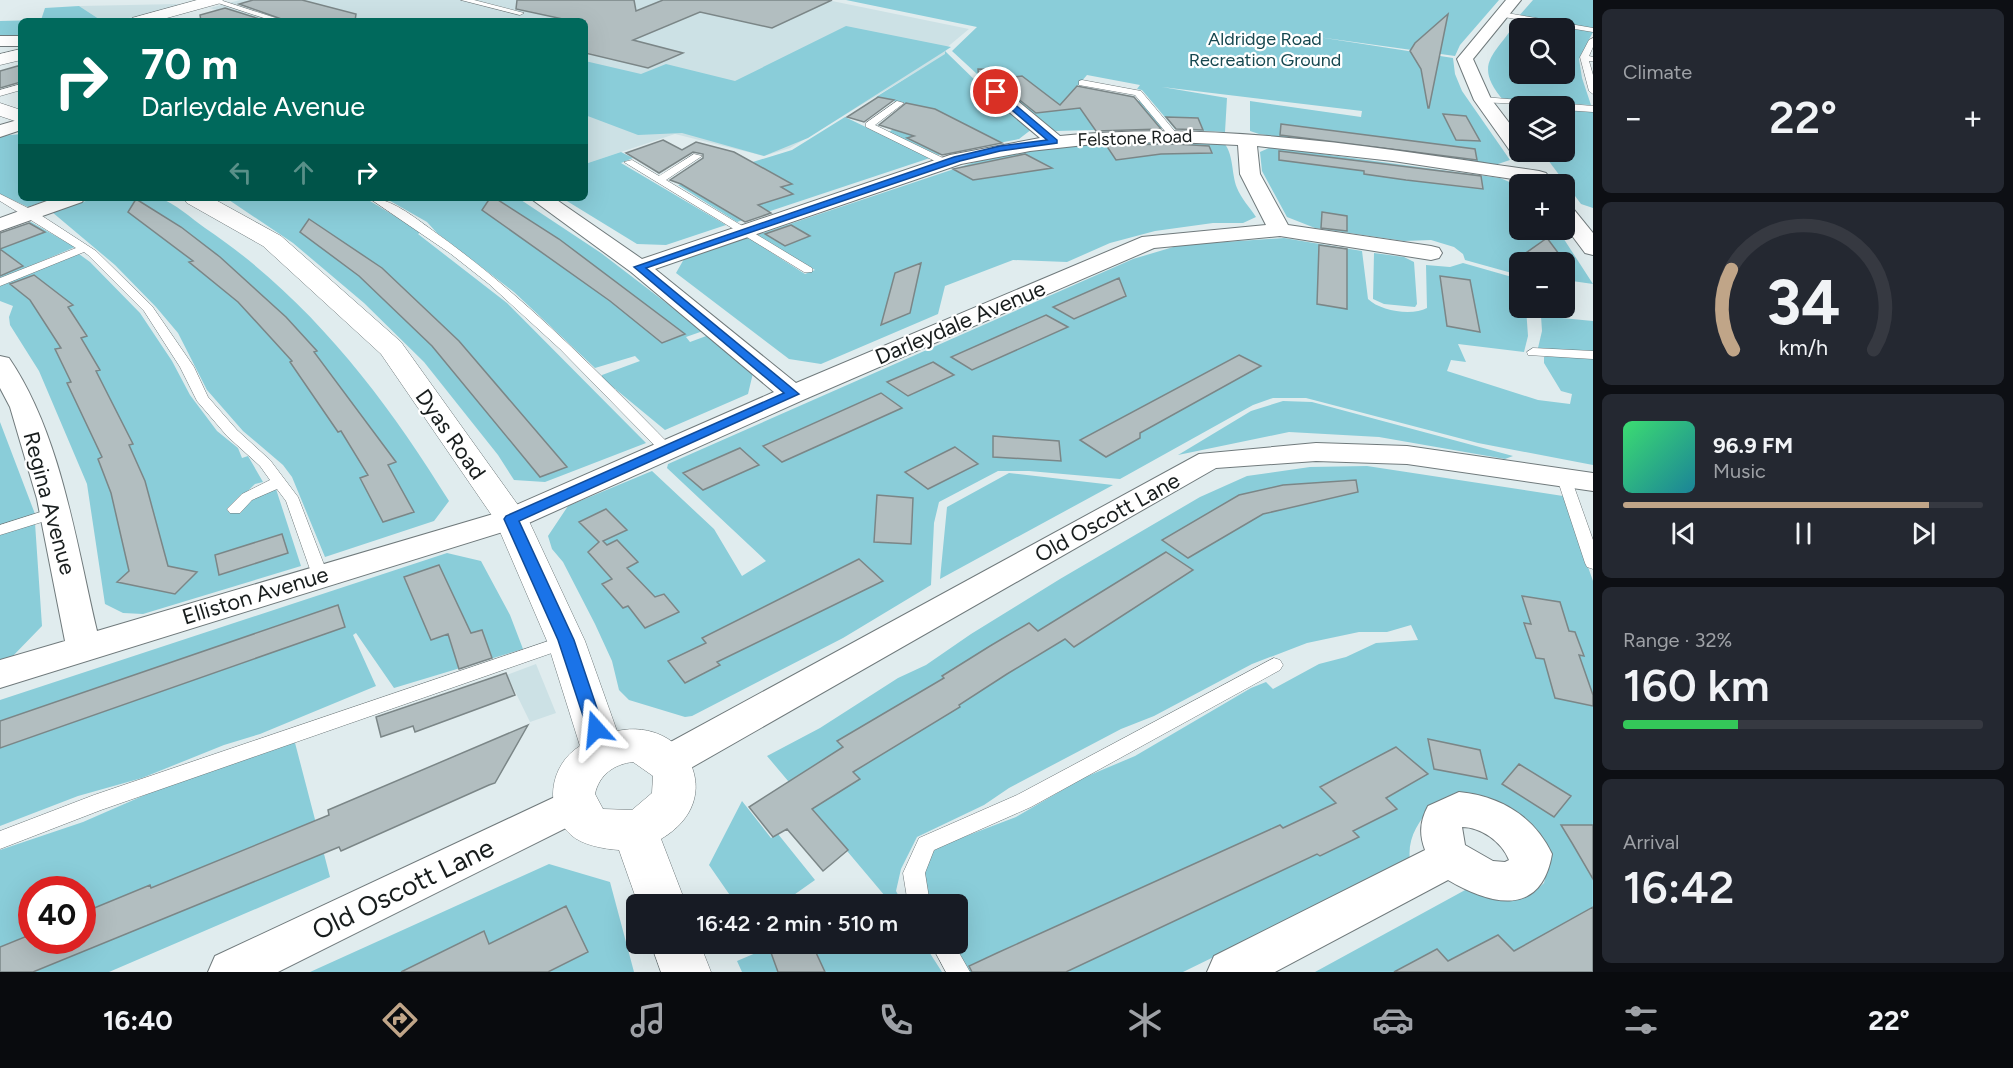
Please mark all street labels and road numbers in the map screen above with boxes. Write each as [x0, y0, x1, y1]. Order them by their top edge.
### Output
street label: Felstone Road [1077, 125, 1193, 151]
street label: Darleydale Avenue [871, 274, 1049, 371]
street label: Dyas Road [410, 384, 491, 485]
street label: Regina Avenue [17, 429, 82, 578]
street label: Old Oscott Lane [1030, 467, 1184, 568]
street label: Elliston Avenue [179, 560, 331, 630]
street label: Old Oscott Lane [307, 830, 499, 947]

